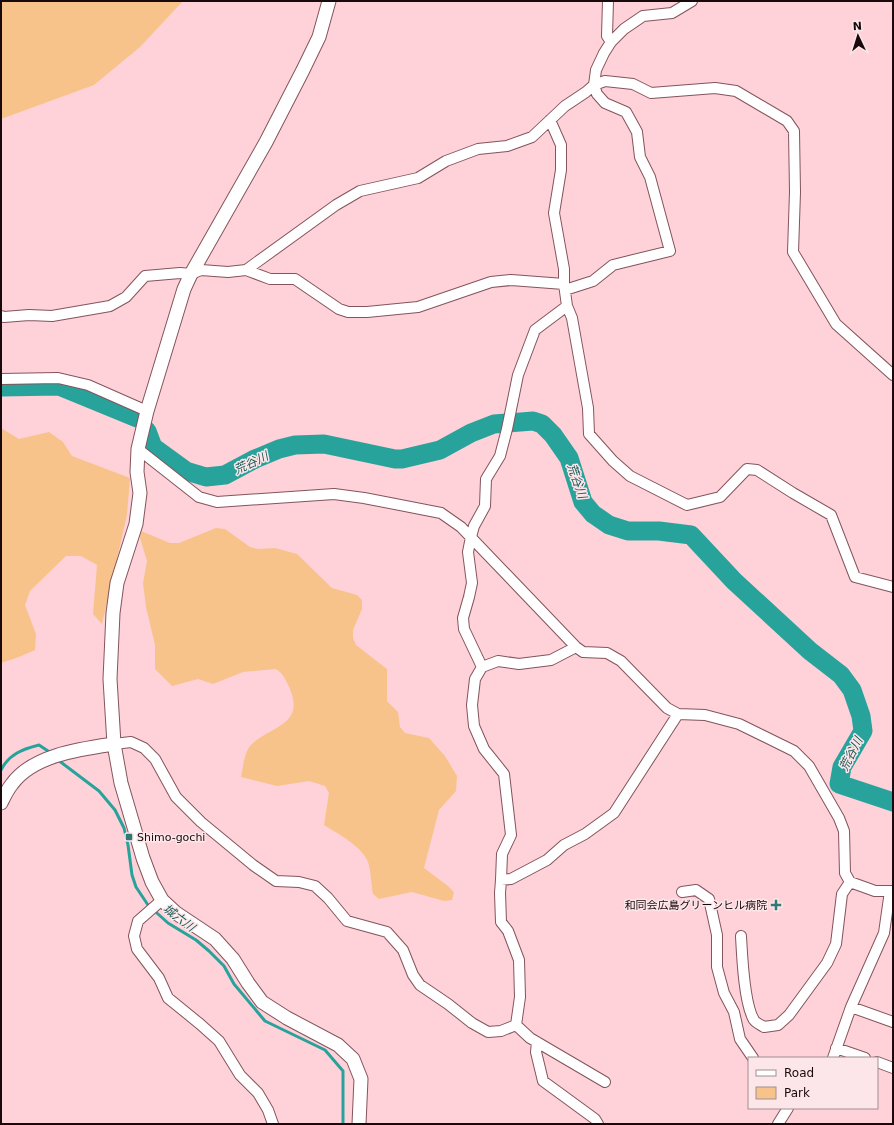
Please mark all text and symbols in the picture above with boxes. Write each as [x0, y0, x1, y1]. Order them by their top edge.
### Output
north arrow [838, 16, 878, 56]
text: N [852, 20, 862, 33]
water label: 荒谷川 [232, 448, 272, 477]
water label: 荒谷川 [565, 462, 590, 502]
water label: 荒谷川 [837, 733, 866, 773]
place label: Shimo-gochi [137, 831, 205, 844]
marker: Shimo-gochi [124, 832, 134, 842]
place label: 和同会広島グリーンヒル病院 [625, 899, 767, 912]
marker: 和同会広島グリーンヒル病院 [770, 899, 782, 911]
water label: 城六川 [160, 902, 199, 936]
legend [748, 1057, 878, 1109]
text: Road [784, 1066, 814, 1080]
text: Park [784, 1086, 810, 1100]

